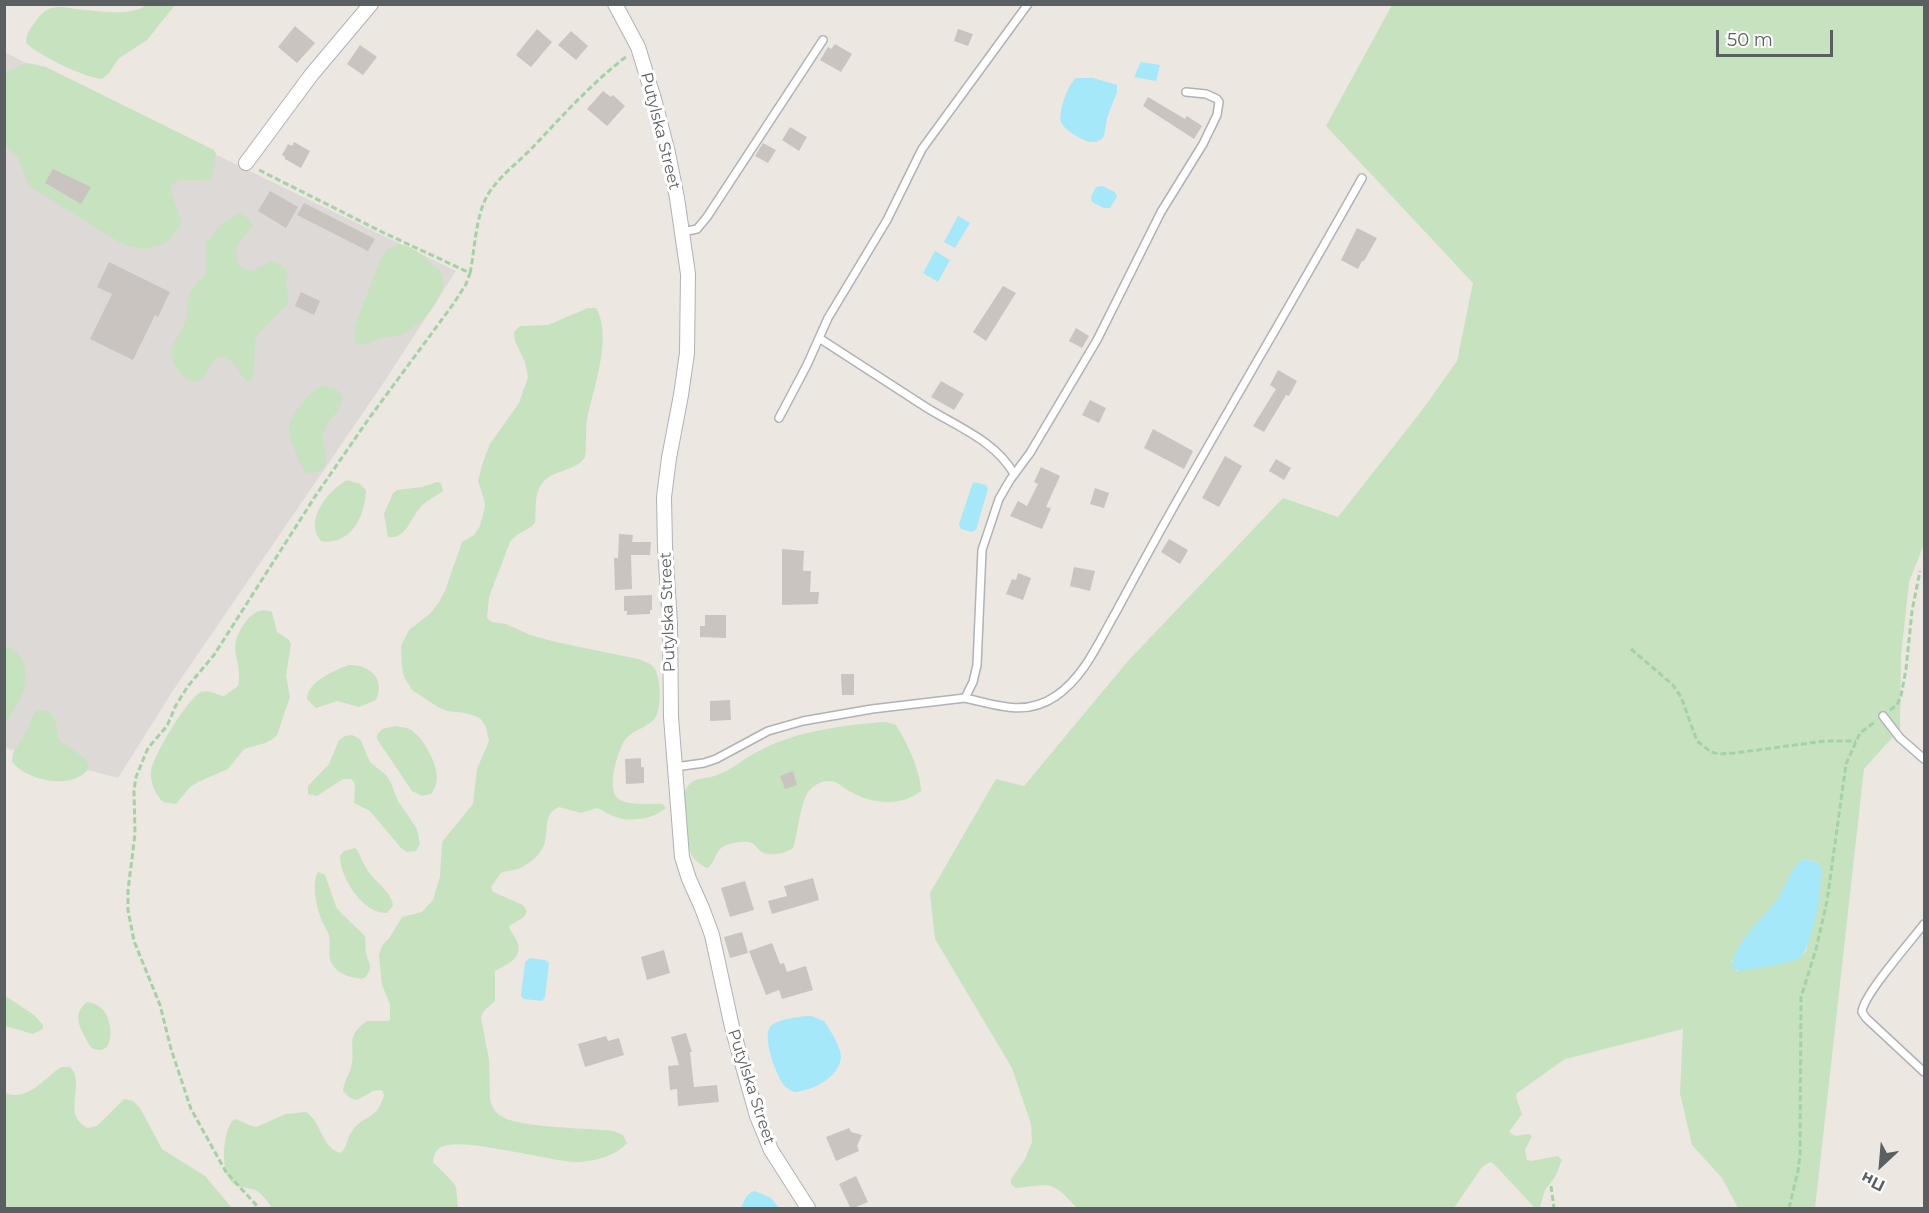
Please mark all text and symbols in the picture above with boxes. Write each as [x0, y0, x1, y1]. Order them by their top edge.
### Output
scale bar [1719, 18, 1836, 56]
text: 50 m [1727, 29, 1773, 51]
street label: Putylska Street [636, 70, 684, 192]
street label: Putylska Street [656, 552, 680, 672]
street label: Putylska Street [723, 1027, 779, 1147]
north arrow [1851, 1135, 1911, 1195]
text: Пн [1858, 1168, 1888, 1195]

